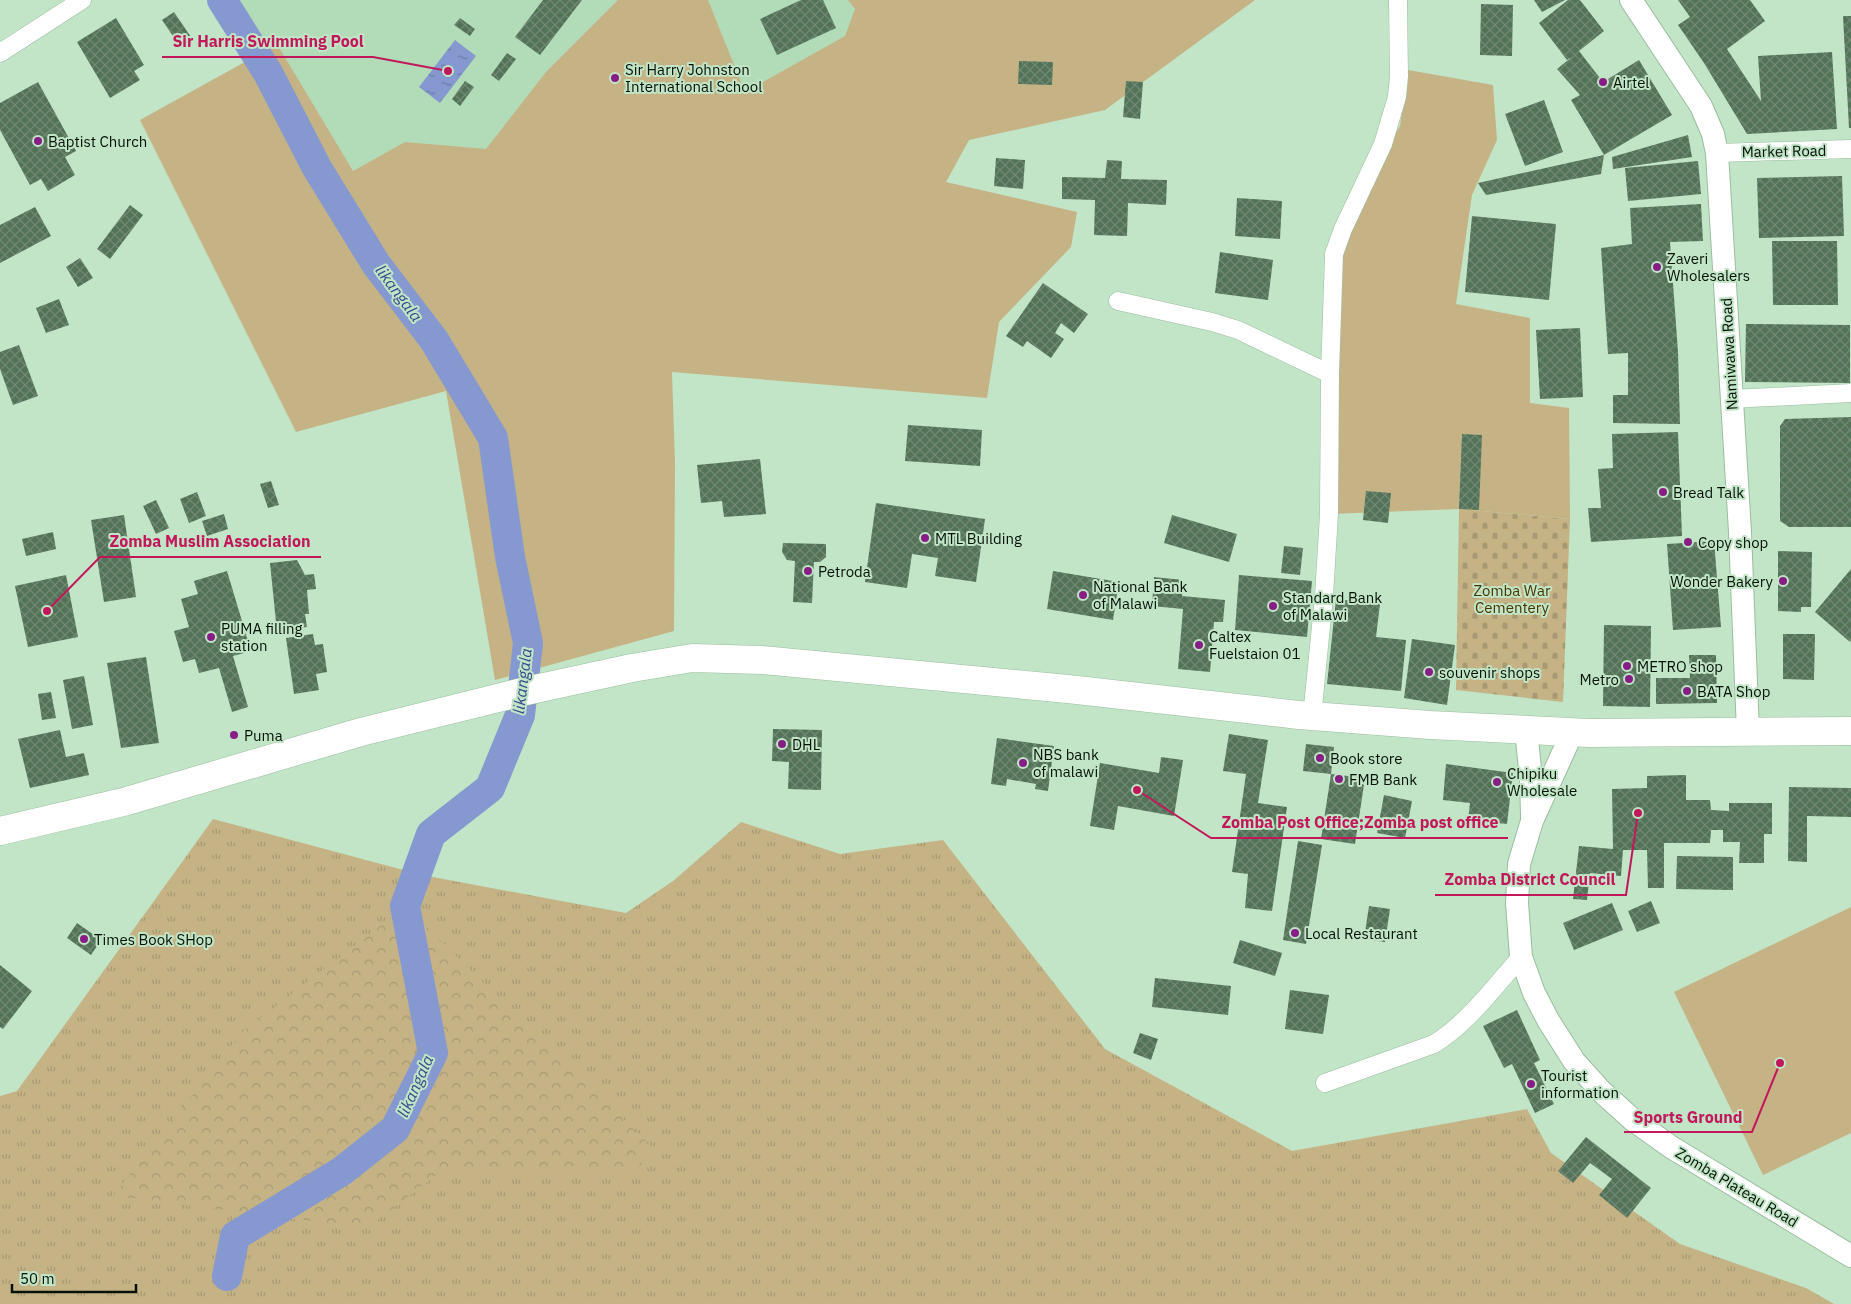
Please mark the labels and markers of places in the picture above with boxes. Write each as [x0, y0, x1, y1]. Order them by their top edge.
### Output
callout: Sir Harris Swimming Pool [162, 26, 373, 57]
place label: Sir Harry Johnston International School [625, 60, 762, 96]
marker: Sir Harry Johnston International School [609, 72, 621, 84]
place label: Airtel [1613, 73, 1649, 92]
marker: Airtel [1597, 76, 1609, 88]
place label: Baptist Church [48, 132, 147, 151]
marker: Baptist Church [32, 135, 44, 147]
place label: Zaveri Wholesalers [1667, 249, 1750, 285]
marker: Zaveri Wholesalers [1651, 261, 1663, 273]
place label: Bread Talk [1673, 483, 1744, 502]
marker: Bread Talk [1657, 486, 1669, 498]
callout: Zomba Muslim Association [100, 526, 321, 557]
place label: MTL Building [935, 529, 1022, 548]
marker: MTL Building [919, 532, 931, 544]
place label: Copy shop [1698, 533, 1768, 552]
marker: Copy shop [1682, 536, 1694, 548]
place label: Petroda [818, 562, 871, 581]
marker: Petroda [802, 565, 814, 577]
place label: Wonder Bakery [1670, 572, 1774, 591]
marker: Wonder Bakery [1777, 575, 1789, 587]
place label: National Bank of Malawi [1093, 577, 1188, 613]
place label: Standard Bank of Malawi [1283, 588, 1382, 624]
marker: National Bank of Malawi [1077, 589, 1089, 601]
marker: Standard Bank of Malawi [1267, 600, 1279, 612]
place label: PUMA filling station [221, 619, 302, 655]
place label: Caltex Fuelstaion 01 [1209, 627, 1301, 663]
marker: PUMA filling station [205, 631, 217, 643]
marker: Caltex Fuelstaion 01 [1193, 639, 1205, 651]
place label: METRO shop [1637, 657, 1723, 676]
marker: METRO shop [1621, 660, 1633, 672]
place label: souvenir shops [1439, 663, 1540, 682]
marker: souvenir shops [1423, 666, 1435, 678]
place label: Metro [1579, 670, 1619, 689]
marker: Metro [1623, 673, 1635, 685]
place label: BATA Shop [1697, 682, 1770, 701]
marker: BATA Shop [1681, 685, 1693, 697]
place label: Puma [244, 726, 283, 745]
marker: Puma [228, 729, 240, 741]
place label: DHL [792, 735, 821, 754]
marker: DHL [776, 738, 788, 750]
place label: NBS bank of malawi [1033, 745, 1099, 781]
place label: Book store [1330, 749, 1403, 768]
marker: Book store [1314, 752, 1326, 764]
marker: NBS bank of malawi [1017, 757, 1029, 769]
place label: Chipiku Wholesale [1507, 764, 1577, 800]
place label: FMB Bank [1349, 770, 1417, 789]
marker: FMB Bank [1333, 773, 1345, 785]
marker: Chipiku Wholesale [1491, 776, 1503, 788]
callout: Zomba Post Office;Zomba post office [1211, 807, 1508, 838]
callout: Zomba District Council [1435, 864, 1626, 895]
place label: Local Restaurant [1305, 924, 1418, 943]
marker: Local Restaurant [1289, 927, 1301, 939]
place label: Times Book SHop [94, 930, 213, 949]
marker: Times Book SHop [78, 933, 90, 945]
place label: Tourist information [1541, 1066, 1619, 1102]
marker: Tourist information [1525, 1078, 1537, 1090]
callout: Sports Ground [1624, 1101, 1752, 1132]

